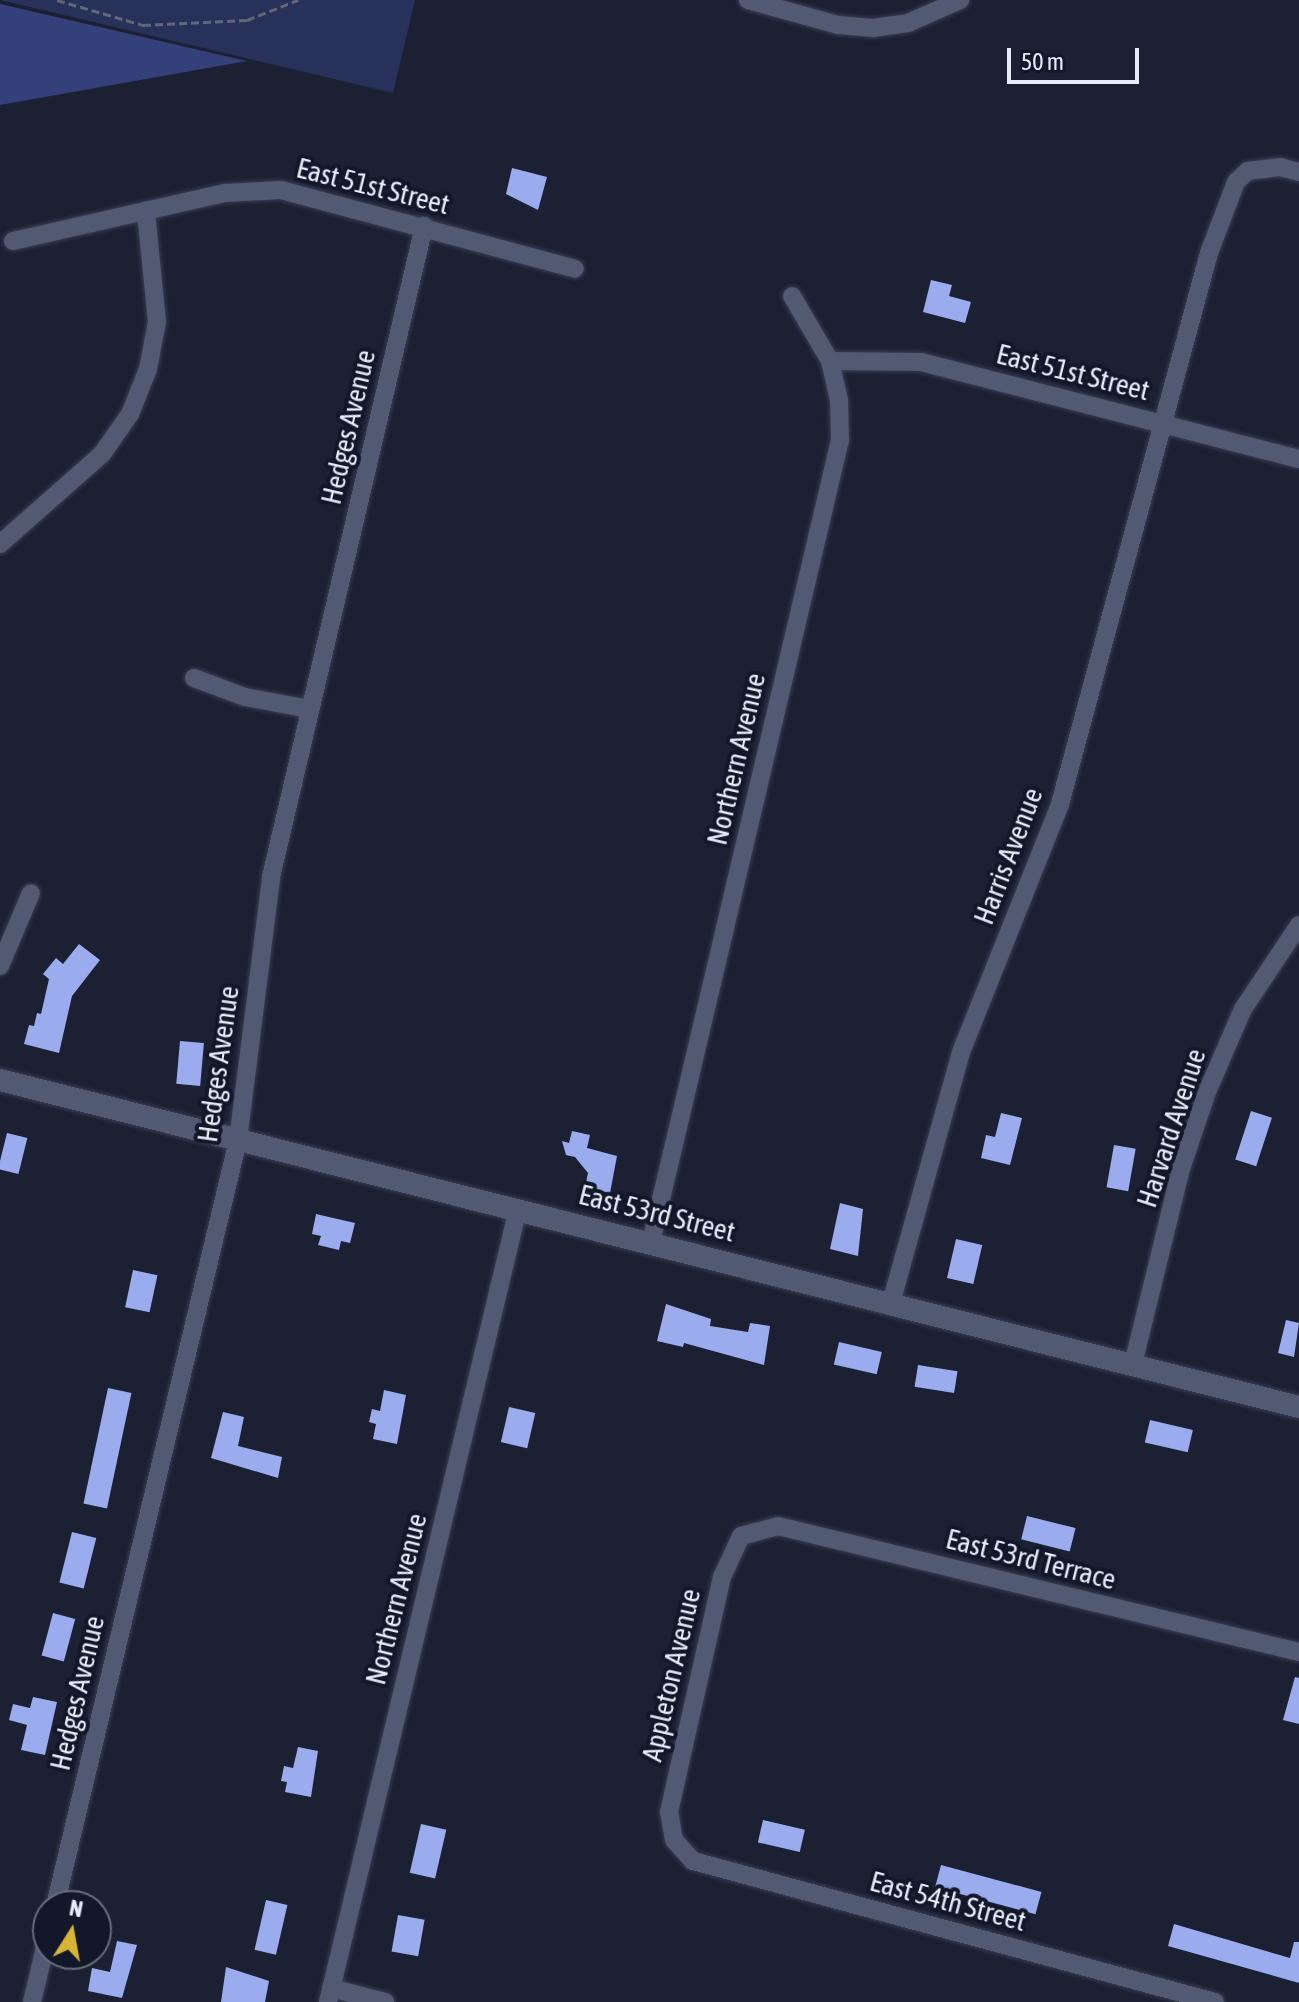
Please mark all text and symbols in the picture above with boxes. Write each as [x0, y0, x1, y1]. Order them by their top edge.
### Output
scale bar [1011, 32, 1143, 82]
text: 50 m [1021, 48, 1064, 75]
street label: East 51st Street [293, 151, 453, 221]
street label: East 51st Street [993, 337, 1153, 407]
street label: Hedges Avenue [314, 346, 382, 508]
street label: Northern Avenue [700, 670, 772, 848]
street label: Harris Avenue [967, 783, 1049, 929]
street label: Hedges Avenue [190, 984, 246, 1144]
street label: Harvard Avenue [1130, 1044, 1212, 1212]
street label: East 53rd Street [575, 1177, 739, 1249]
street label: Northern Avenue [359, 1510, 433, 1688]
street label: East 53rd Terrace [943, 1522, 1119, 1596]
street label: Appleton Avenue [635, 1585, 707, 1765]
street label: Hedges Avenue [43, 1612, 111, 1774]
street label: East 54th Street [866, 1864, 1030, 1938]
north arrow [32, 1890, 112, 1970]
text: N [67, 1894, 85, 1922]

